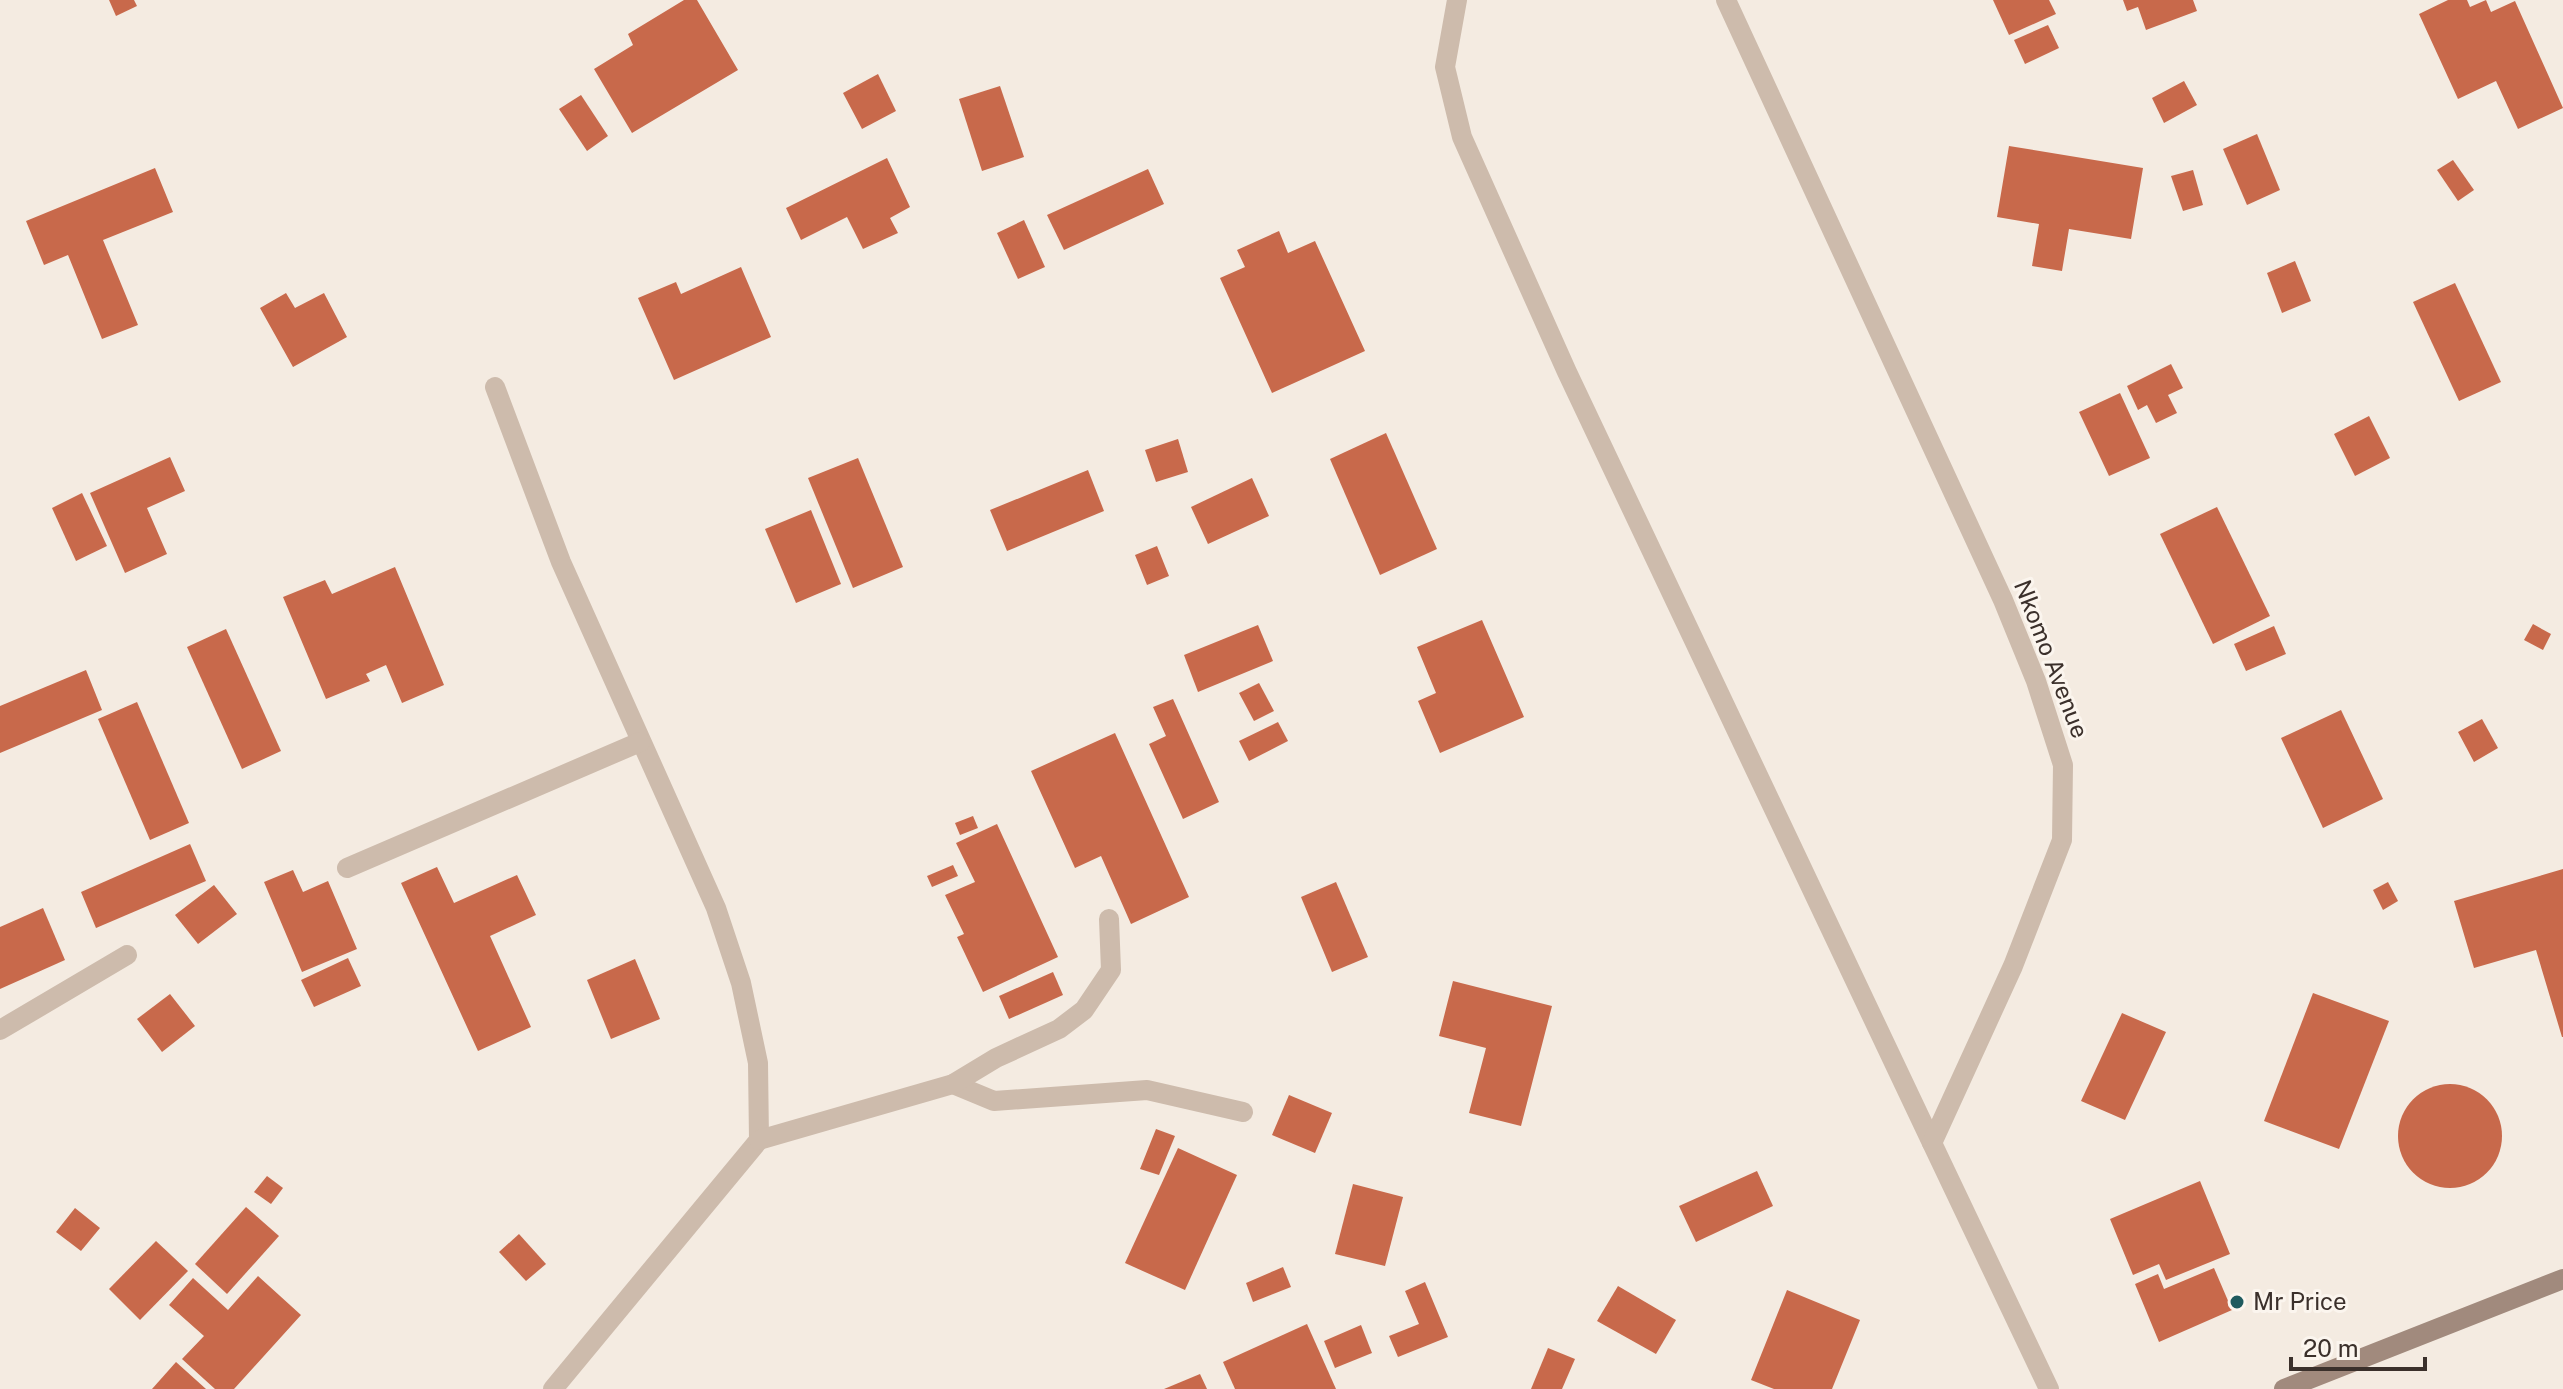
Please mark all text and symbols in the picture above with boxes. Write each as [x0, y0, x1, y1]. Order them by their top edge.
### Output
street label: Nkomo Avenue [2009, 576, 2095, 742]
place label: Mr Price [2253, 1287, 2347, 1315]
marker: Mr Price [2228, 1293, 2246, 1311]
scale bar [2291, 1321, 2425, 1371]
text: 20 m [2303, 1334, 2359, 1362]

